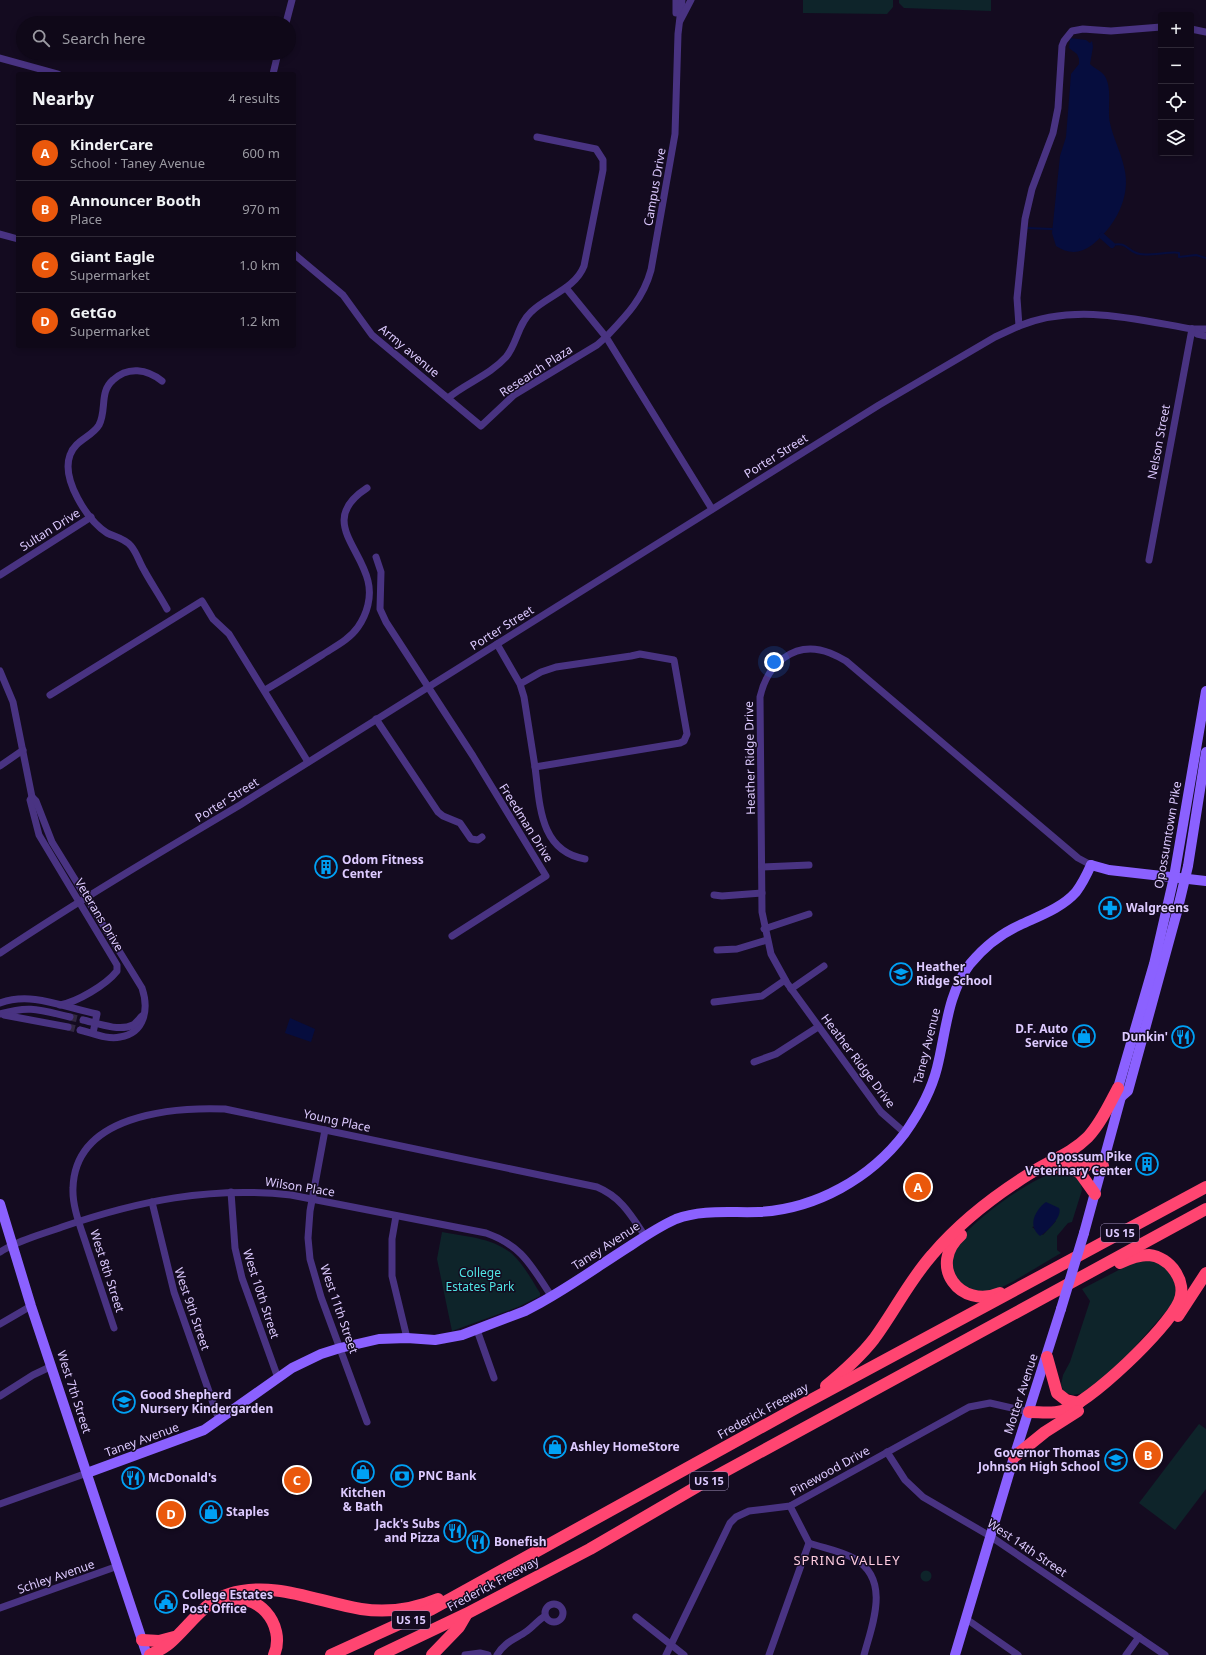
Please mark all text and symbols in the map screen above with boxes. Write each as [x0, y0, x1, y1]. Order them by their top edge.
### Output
map controls [1158, 12, 1194, 156]
button: + [1158, 12, 1194, 48]
search box [16, 16, 296, 60]
icon: search [30, 27, 52, 49]
text: Search here [62, 28, 145, 48]
button: − [1158, 48, 1194, 84]
button: locate [1158, 84, 1194, 120]
text: Nearby [32, 87, 94, 110]
text: 4 results [228, 89, 280, 107]
button: layers [1158, 120, 1194, 156]
text: KinderCare [70, 134, 153, 154]
text: A [41, 144, 50, 162]
text: 600 m [242, 144, 280, 162]
street label: Campus Drive [639, 146, 670, 227]
text: School · Taney Avenue [70, 154, 205, 172]
text: Announcer Booth [70, 190, 201, 210]
text: B [41, 200, 49, 218]
text: 970 m [242, 200, 280, 218]
text: Place [70, 210, 102, 228]
text: Giant Eagle [70, 246, 155, 266]
text: C [41, 256, 49, 274]
text: 1.0 km [239, 256, 280, 274]
text: Supermarket [70, 266, 150, 284]
text: GetGo [70, 302, 117, 322]
text: D [40, 312, 50, 330]
text: 1.2 km [239, 312, 280, 330]
street label: Army avenue [375, 320, 443, 381]
text: Supermarket [70, 322, 150, 340]
street label: Research Plaza [496, 341, 576, 401]
street label: Nelson Street [1143, 402, 1174, 481]
street label: Porter Street [741, 429, 811, 482]
street label: Sultan Drive [16, 504, 83, 555]
street label: Porter Street [467, 601, 537, 654]
your location [764, 652, 784, 672]
street label: Heather Ridge Drive [740, 701, 759, 815]
street label: Porter Street [192, 773, 262, 826]
street label: Freedman Drive [495, 780, 558, 866]
street label: Opossumtown Pike [1150, 780, 1185, 890]
place label: Odom Fitness Center [342, 851, 424, 882]
building icon: Odom Fitness Center [313, 854, 339, 880]
street label: Veterans Drive [71, 875, 128, 955]
pharmacy icon: Walgreens [1097, 895, 1123, 921]
place label: Walgreens [1126, 899, 1189, 916]
place label: Heather Ridge School [916, 958, 992, 989]
school or university icon: Heather Ridge School [888, 961, 914, 987]
street label: Taney Avenue [909, 1006, 944, 1086]
street label: Heather Ridge Drive [817, 1010, 900, 1111]
place label: D.F. Auto Service [1015, 1020, 1068, 1051]
shop icon: D.F. Auto Service [1071, 1023, 1097, 1049]
restaurant icon: Dunkin' [1170, 1024, 1196, 1050]
place label: Dunkin' [1122, 1028, 1168, 1045]
street label: Young Place [302, 1105, 373, 1136]
place label: Opossum Pike Veterinary Center [1025, 1148, 1133, 1179]
building icon: Opossum Pike Veterinary Center [1134, 1151, 1160, 1177]
pin: A [905, 1172, 931, 1202]
street label: Wilson Place [264, 1173, 336, 1200]
street label: Taney Avenue [568, 1217, 643, 1274]
road number: US 15 [1101, 1224, 1139, 1242]
street label: West 8th Street [86, 1227, 129, 1315]
street label: West 10th Street [239, 1247, 284, 1341]
street label: West 11th Street [316, 1262, 363, 1356]
park label: College Estates Park [446, 1264, 515, 1295]
street label: West 9th Street [170, 1265, 215, 1353]
street label: West 7th Street [53, 1348, 96, 1436]
street label: Motter Avenue [999, 1351, 1042, 1436]
street label: Frederick Freeway [714, 1378, 812, 1443]
place label: Good Shepherd Nursery Kindergarden [140, 1386, 273, 1417]
school or university icon: Good Shepherd Nursery Kindergarden [111, 1389, 137, 1415]
street label: Taney Avenue [102, 1418, 181, 1461]
shop icon: Ashley HomeStore [542, 1434, 568, 1460]
place label: Ashley HomeStore [570, 1438, 680, 1455]
pin: B [1135, 1440, 1161, 1470]
street label: Pinewood Drive [787, 1442, 873, 1499]
place label: Governor Thomas Johnson High School [977, 1444, 1100, 1475]
school or university icon: Governor Thomas Johnson High School [1103, 1447, 1129, 1473]
shop icon: Kitchen & Bath [350, 1459, 376, 1485]
bank icon: PNC Bank [389, 1463, 415, 1489]
restaurant icon: McDonald's [120, 1465, 146, 1491]
pin: C [284, 1465, 310, 1495]
place label: PNC Bank [418, 1467, 477, 1484]
place label: McDonald's [148, 1469, 217, 1486]
road number: US 15 [690, 1472, 728, 1490]
place label: Kitchen & Bath [340, 1484, 386, 1515]
pin: D [158, 1499, 184, 1529]
shop icon: Staples [198, 1499, 224, 1525]
place label: Staples [226, 1503, 269, 1520]
place label: Jack's Subs and Pizza [374, 1515, 440, 1546]
street label: West 14th Street [984, 1515, 1071, 1581]
restaurant icon: Jack's Subs and Pizza [442, 1518, 468, 1544]
restaurant icon: Bonefish [465, 1529, 491, 1555]
place label: Bonefish [494, 1533, 547, 1550]
district label: SPRING VALLEY [793, 1551, 901, 1569]
street label: Frederick Freeway [444, 1552, 542, 1615]
street label: Schley Avenue [15, 1555, 97, 1598]
place label: College Estates Post Office [182, 1586, 273, 1617]
public building icon: College Estates Post Office [153, 1589, 179, 1615]
road number: US 15 [392, 1611, 430, 1629]

